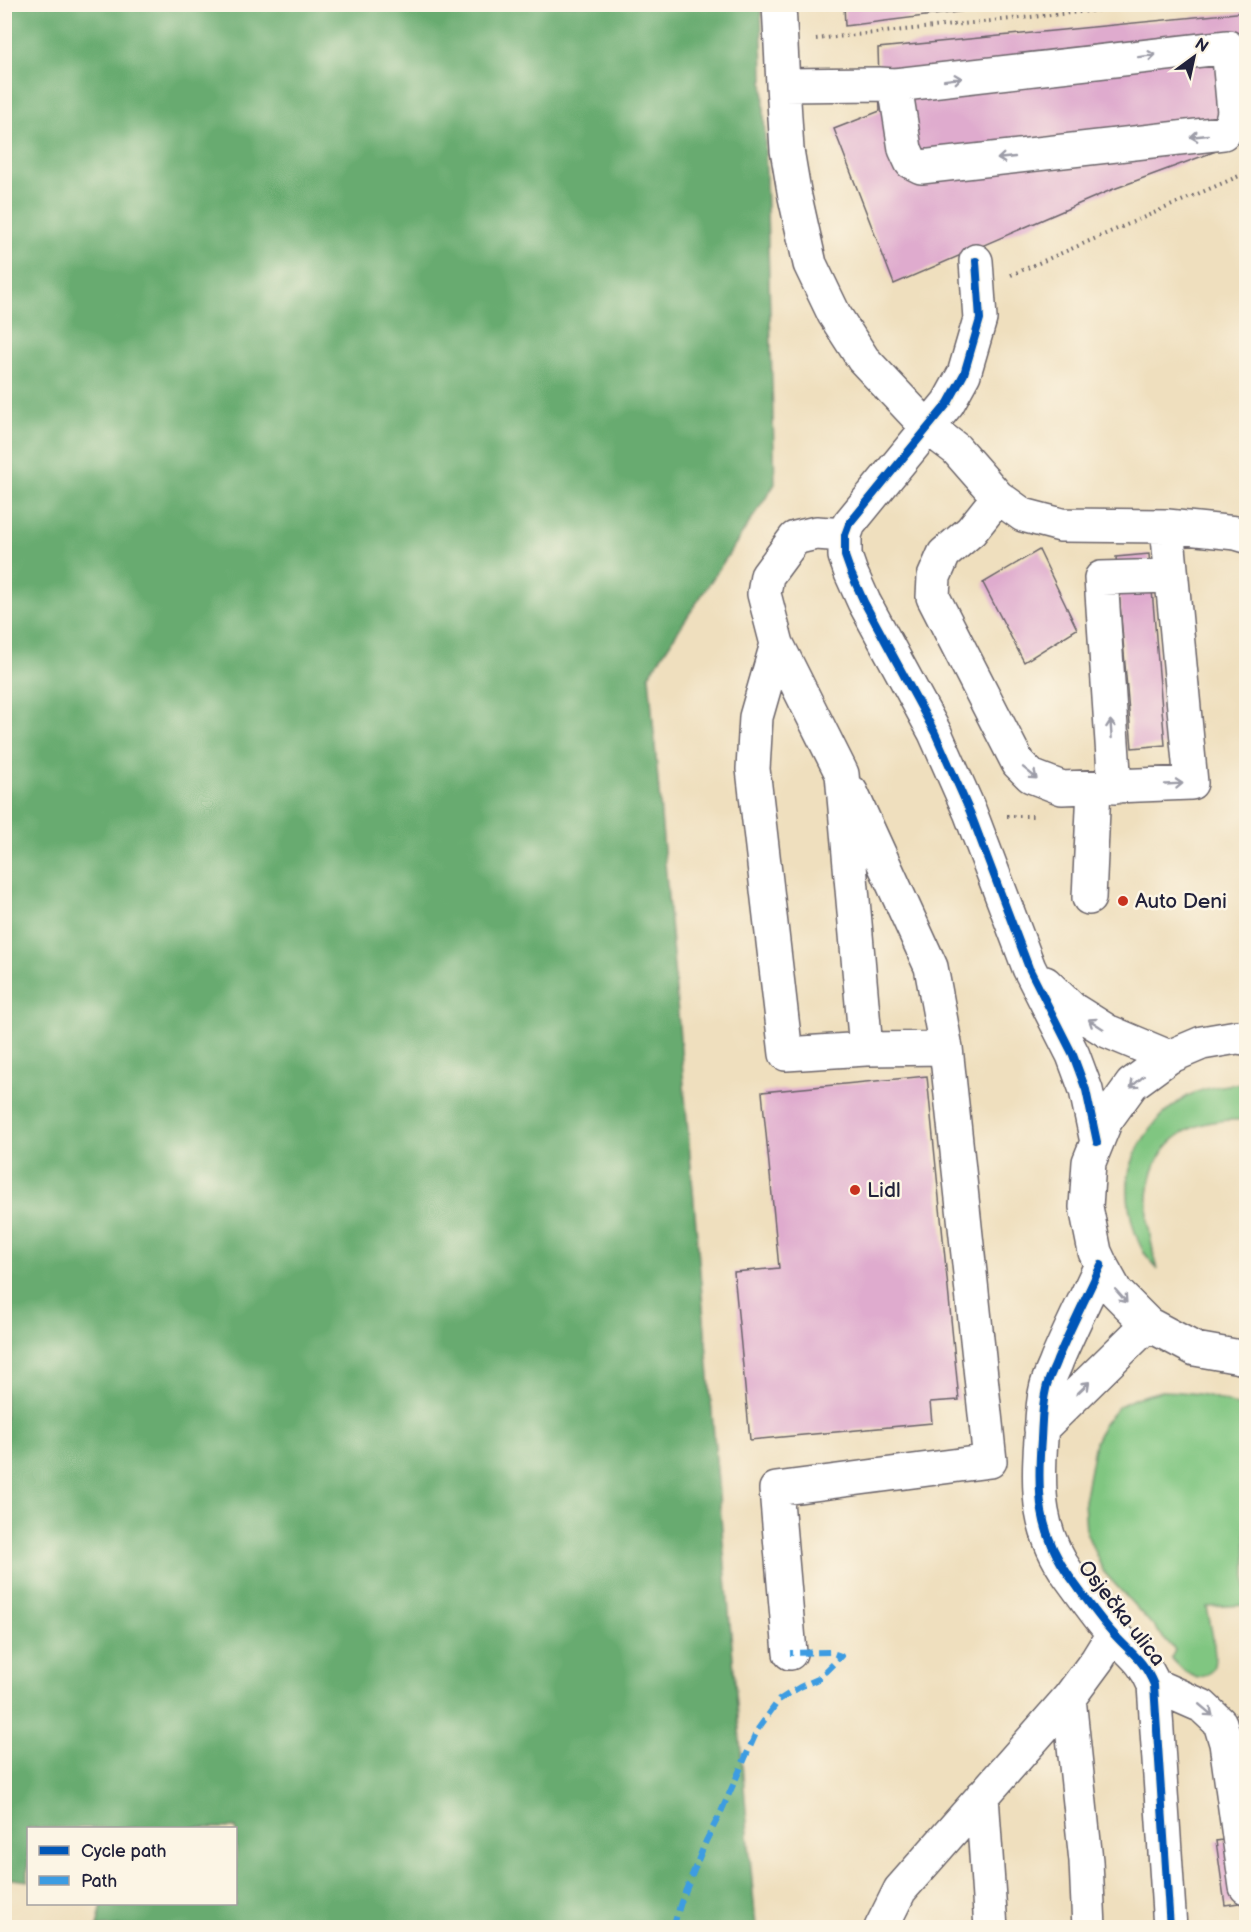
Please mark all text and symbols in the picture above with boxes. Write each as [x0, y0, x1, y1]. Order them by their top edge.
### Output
north arrow [1164, 27, 1224, 87]
text: N [1191, 34, 1212, 57]
one-way arrow [1136, 50, 1156, 61]
one-way arrow [943, 73, 963, 84]
one-way arrow [1190, 131, 1210, 142]
one-way arrow [996, 152, 1016, 163]
one-way arrow [1105, 719, 1116, 739]
one-way arrow [1022, 767, 1038, 780]
one-way arrow [1163, 779, 1183, 790]
place label: Auto Deni [1135, 889, 1227, 914]
marker: Auto Deni [1116, 894, 1130, 908]
one-way arrow [1088, 1018, 1105, 1030]
one-way arrow [1129, 1075, 1145, 1088]
place label: Lidl [867, 1178, 901, 1203]
marker: Lidl [848, 1183, 862, 1197]
one-way arrow [1114, 1288, 1127, 1304]
one-way arrow [1075, 1380, 1090, 1395]
street label: Osječka ulica [1073, 1556, 1171, 1671]
one-way arrow [1198, 1703, 1213, 1717]
legend [27, 1827, 237, 1905]
text: Cycle path [81, 1841, 167, 1862]
text: Path [81, 1871, 117, 1892]

